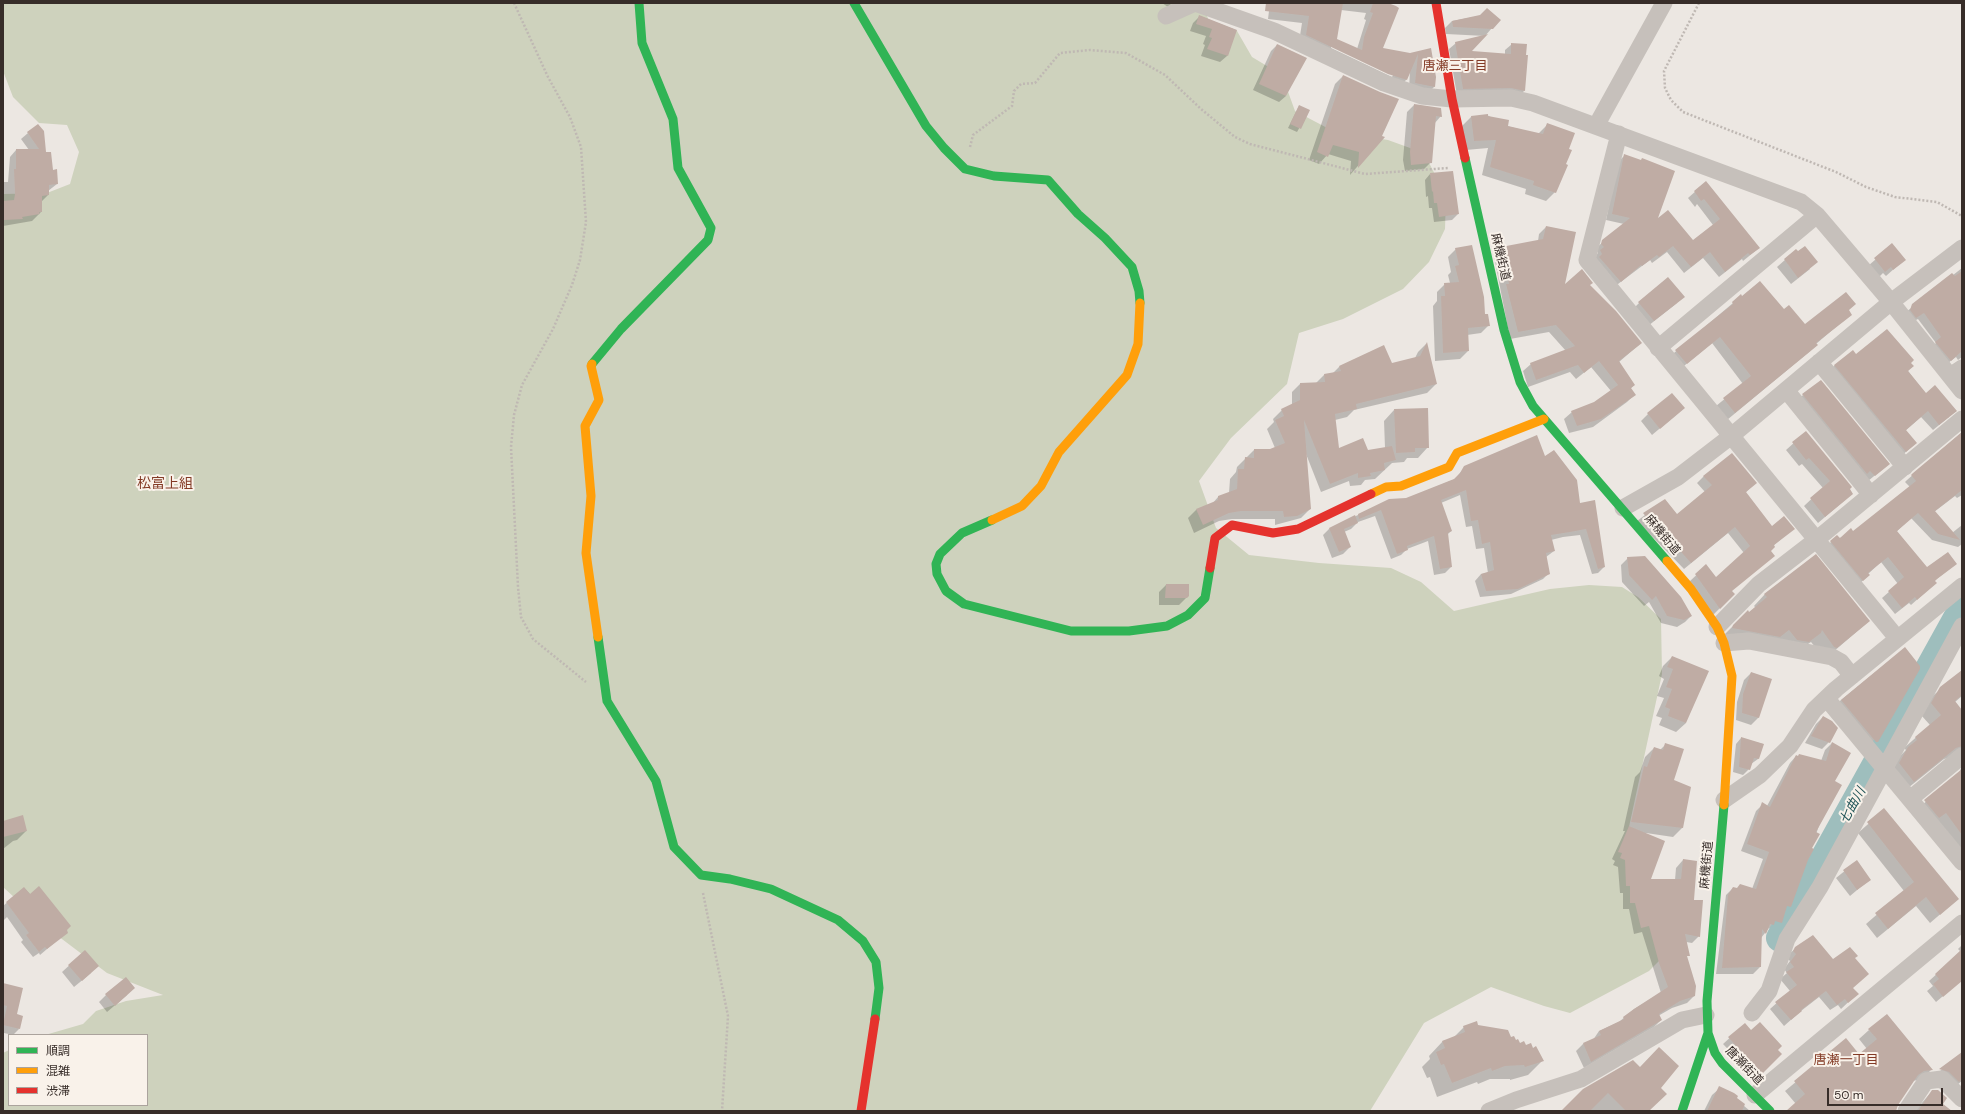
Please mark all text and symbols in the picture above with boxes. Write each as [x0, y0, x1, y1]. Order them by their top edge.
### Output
district label: 唐瀬三丁目 [1423, 59, 1487, 75]
street label: 麻機街道 [1488, 232, 1512, 282]
district label: 松富上組 [137, 476, 193, 492]
street label: 麻機街道 [1641, 512, 1683, 558]
water label: 七曲川 [1837, 785, 1869, 827]
street label: 麻機街道 [1698, 840, 1716, 890]
legend [8, 1034, 148, 1106]
text: 順調 [46, 1043, 70, 1059]
street label: 唐瀬街道 [1722, 1044, 1766, 1088]
district label: 唐瀬一丁目 [1814, 1053, 1878, 1069]
text: 混雑 [46, 1063, 70, 1079]
scale bar [1829, 1080, 1945, 1106]
text: 渋滞 [46, 1083, 70, 1099]
text: 50 m [1834, 1087, 1863, 1103]

